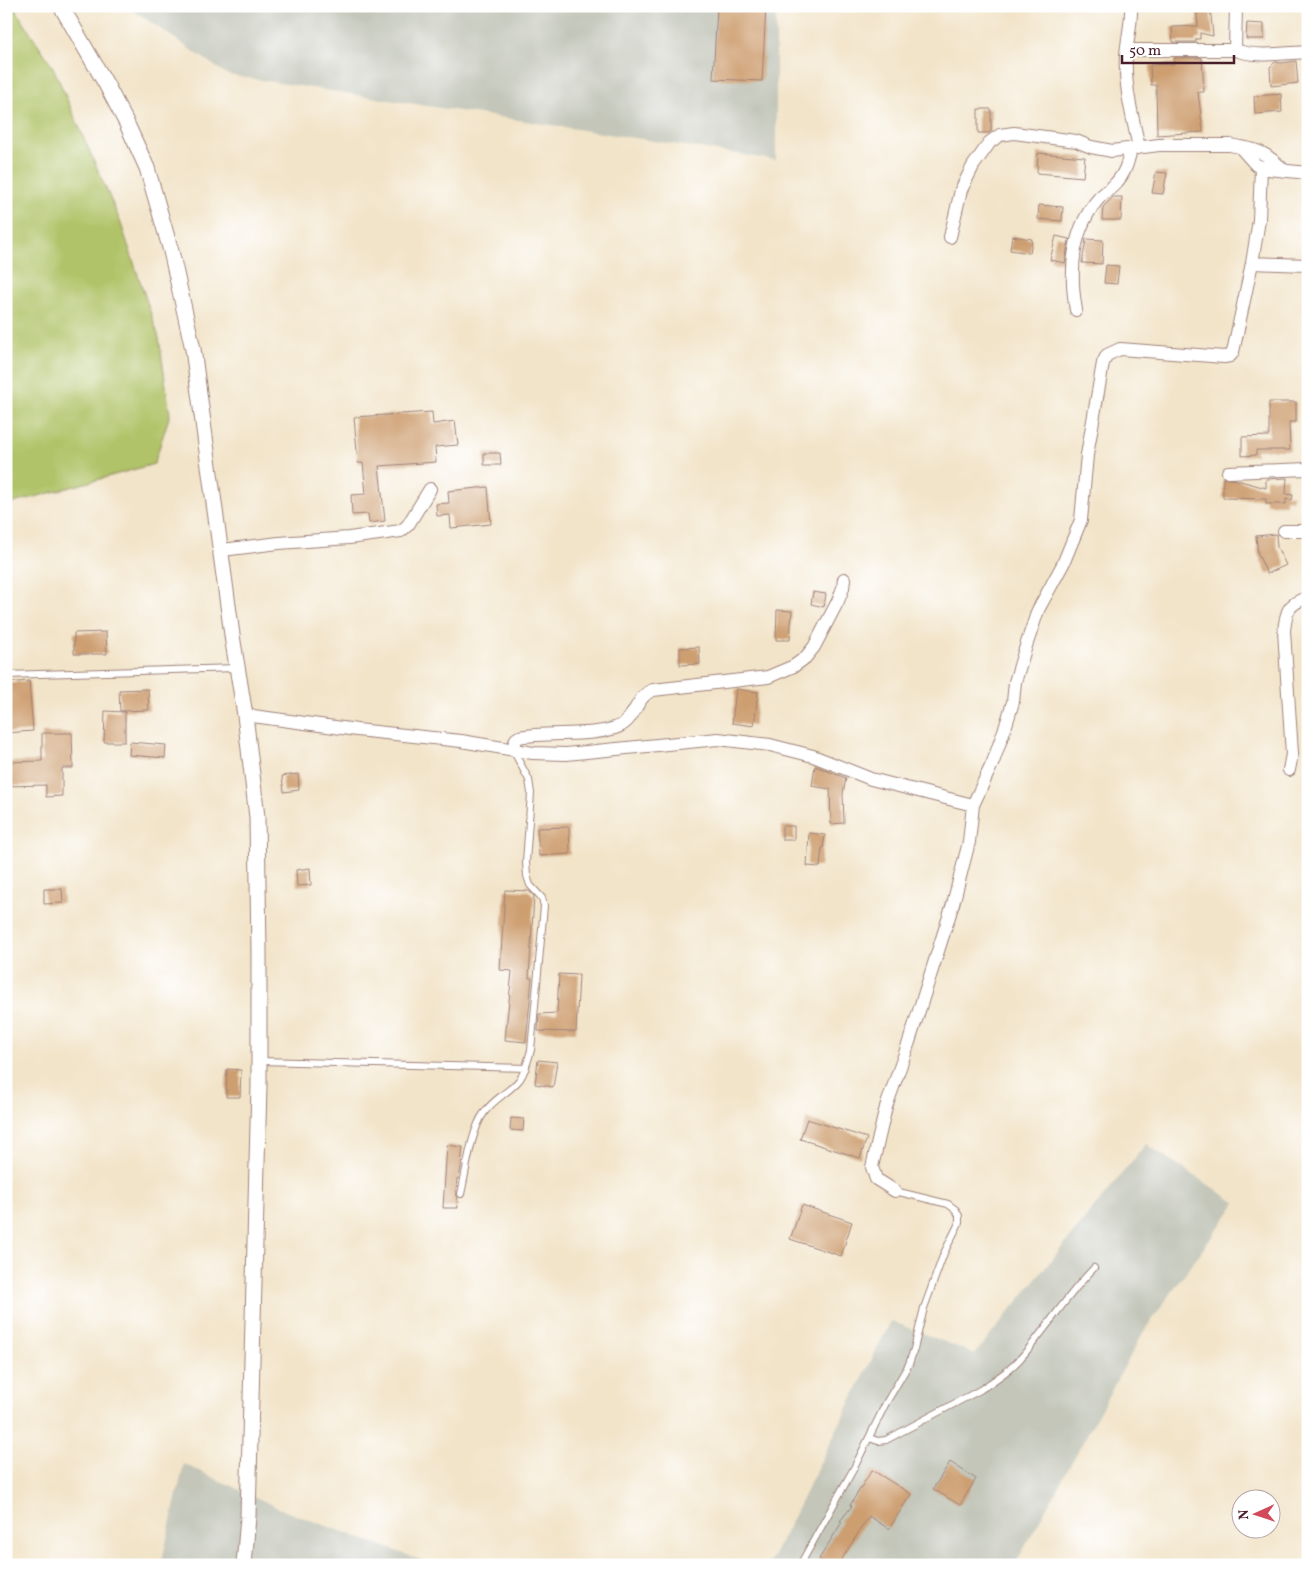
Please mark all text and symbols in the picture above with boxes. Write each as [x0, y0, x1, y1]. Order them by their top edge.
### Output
scale bar [1122, 32, 1234, 64]
text: 50 m [1129, 41, 1161, 62]
north arrow [1232, 1488, 1282, 1538]
text: N [1235, 1509, 1254, 1520]

